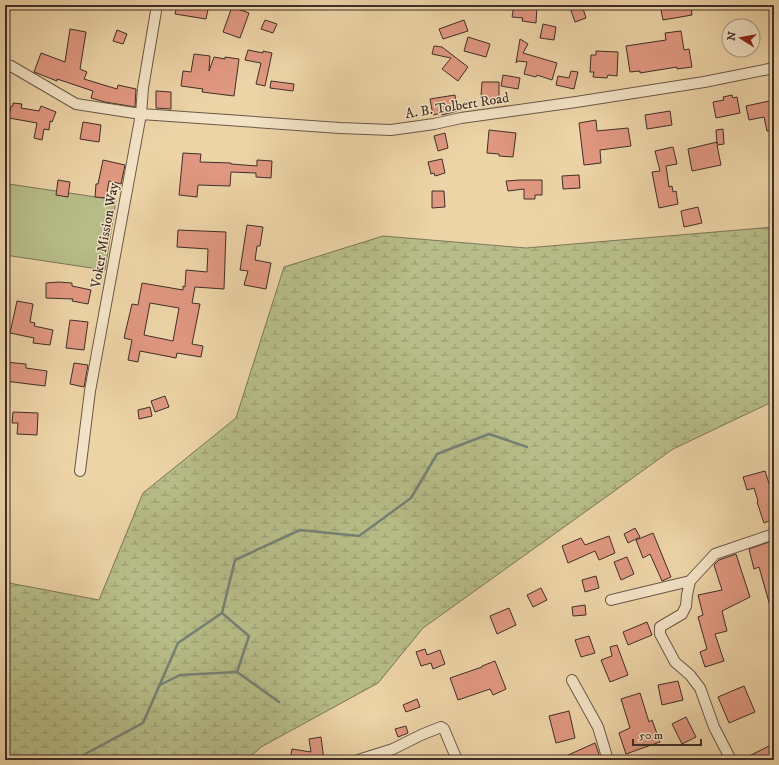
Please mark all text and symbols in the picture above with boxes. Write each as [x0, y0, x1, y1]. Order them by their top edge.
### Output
north arrow [721, 18, 761, 58]
text: N [724, 31, 740, 42]
street label: A. B. Tolbert Road [404, 89, 510, 123]
street label: Voker Mission Way [87, 181, 123, 290]
scale bar [633, 721, 701, 747]
text: 50 m [639, 728, 663, 743]

